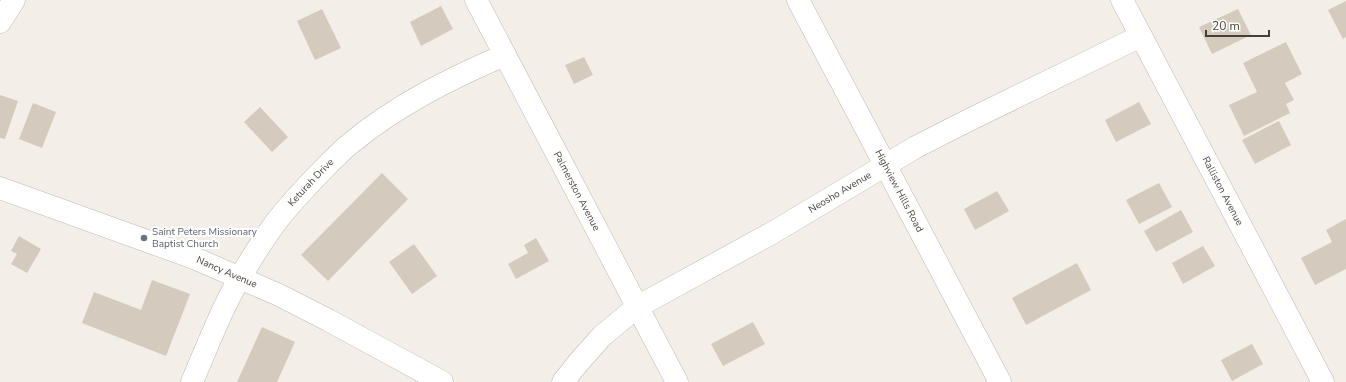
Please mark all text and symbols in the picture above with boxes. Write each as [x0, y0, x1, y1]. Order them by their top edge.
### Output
scale bar [1206, 12, 1269, 38]
text: 20 m [1212, 18, 1240, 34]
street label: Highview Hills Road [871, 147, 927, 235]
street label: Palmerston Avenue [550, 149, 603, 233]
street label: Ralliston Avenue [1199, 154, 1247, 228]
street label: Keturah Drive [285, 155, 337, 210]
street label: Neosho Avenue [806, 168, 874, 217]
place label: Saint Peters Missionary Baptist Church [152, 225, 258, 251]
marker: Saint Peters Missionary Baptist Church [139, 233, 149, 243]
street label: Nancy Avenue [194, 253, 259, 292]

